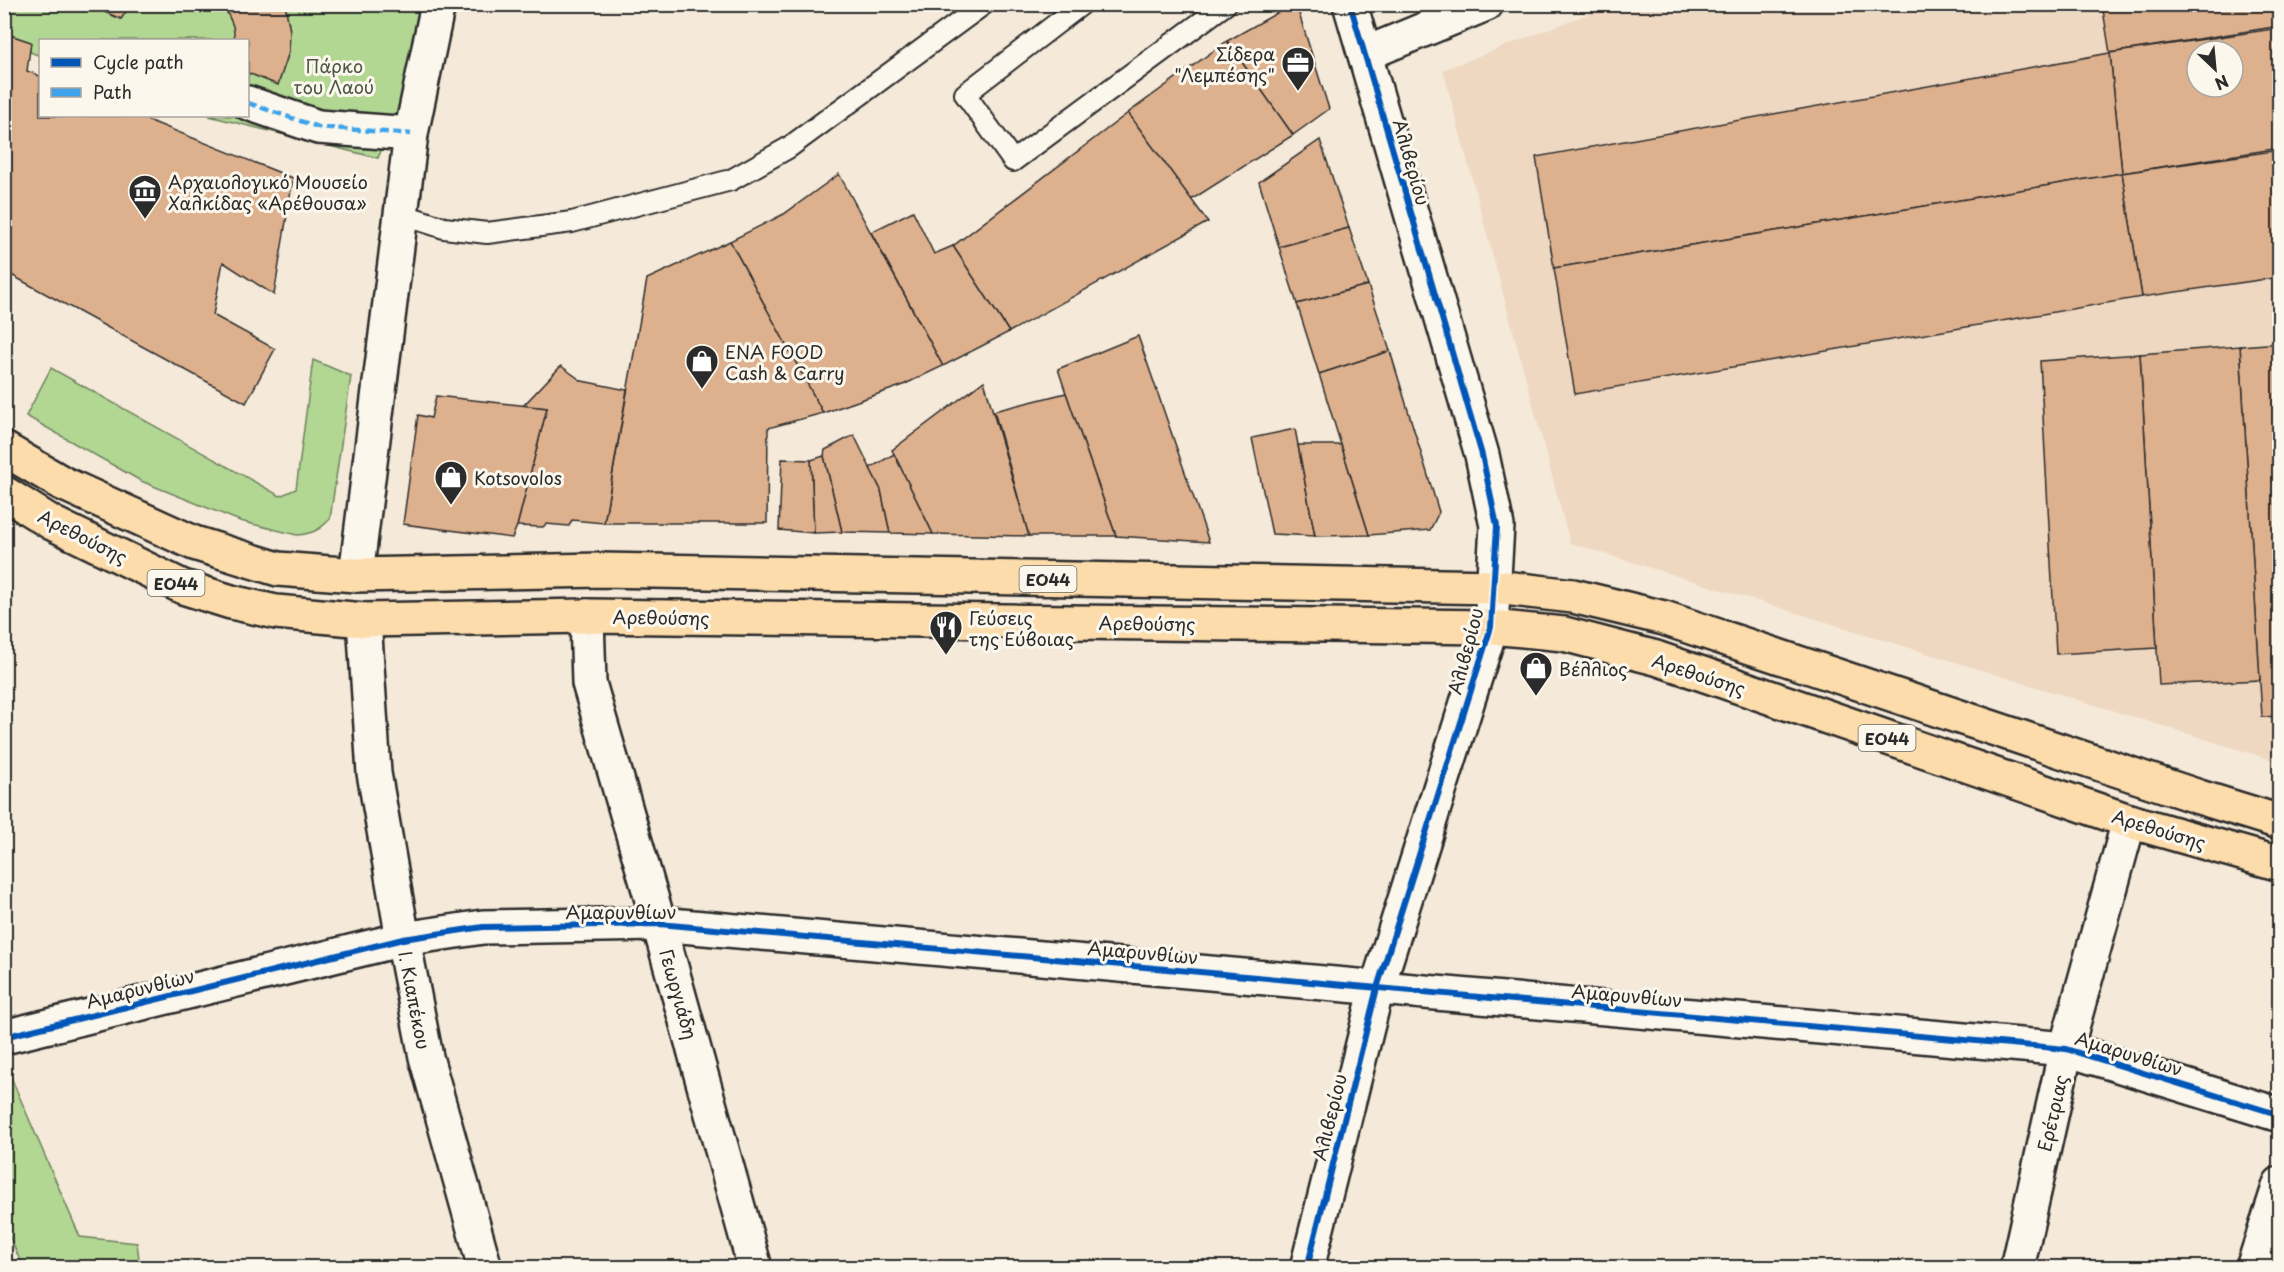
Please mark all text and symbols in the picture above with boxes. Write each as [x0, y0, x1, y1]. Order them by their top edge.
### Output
legend [39, 39, 249, 117]
north arrow [2185, 39, 2245, 99]
place label: Σίδερα "Λεμπέσης" [1174, 40, 1275, 88]
office icon: Σίδερα "Λεμπέσης" [1280, 45, 1316, 92]
text: Cycle path [93, 48, 184, 75]
park label: Πάρκο του Λαού [294, 52, 374, 100]
text: N [2211, 70, 2233, 97]
text: Path [93, 78, 132, 105]
street label: Αλιβερίου [1387, 116, 1437, 208]
place label: Αρχαιολογικό Μουσείο Χαλκίδας «Αρέθουσα» [168, 168, 368, 216]
museum icon: Αρχαιολογικό Μουσείο Χαλκίδας «Αρέθουσα» [127, 173, 163, 220]
place label: ENA FOOD Cash & Carry [725, 338, 845, 386]
shop icon: ENA FOOD Cash & Carry [684, 343, 720, 390]
shop icon: Kotsovolos [433, 459, 469, 506]
place label: Kotsovolos [474, 464, 562, 491]
street label: Αρεθούσης [34, 502, 132, 570]
road number: ΕΟ44 [1020, 566, 1076, 592]
road number: ΕΟ44 [148, 570, 204, 596]
street label: Αρεθούσης [612, 603, 710, 631]
place label: Γεύσεις της Εύβοιας [969, 604, 1074, 652]
street label: Αλιβερίου [1440, 605, 1490, 697]
restaurant icon: Γεύσεις της Εύβοιας [928, 609, 964, 656]
street label: Αρεθούσης [1098, 609, 1196, 637]
street label: Αρεθούσης [1649, 646, 1749, 702]
shop icon: Βέλλιος [1518, 650, 1554, 697]
place label: Βέλλιος [1559, 655, 1628, 682]
road number: ΕΟ44 [1858, 725, 1916, 751]
street label: Αρεθούσης [2109, 802, 2209, 856]
street label: Αμαρυνθίων [565, 898, 677, 925]
street label: Αμαρυνθίων [1086, 934, 1200, 970]
street label: Γεωργιάδη [653, 946, 705, 1042]
street label: Ι. Κιαπέκου [392, 948, 438, 1052]
street label: Αμαρυνθίων [83, 961, 197, 1015]
street label: Αμαρυνθίων [1570, 977, 1684, 1013]
street label: Αμαρυνθίων [2072, 1024, 2186, 1082]
street label: Αλιβερίου [1305, 1071, 1353, 1163]
street label: Ερέτριας [2030, 1072, 2074, 1154]

